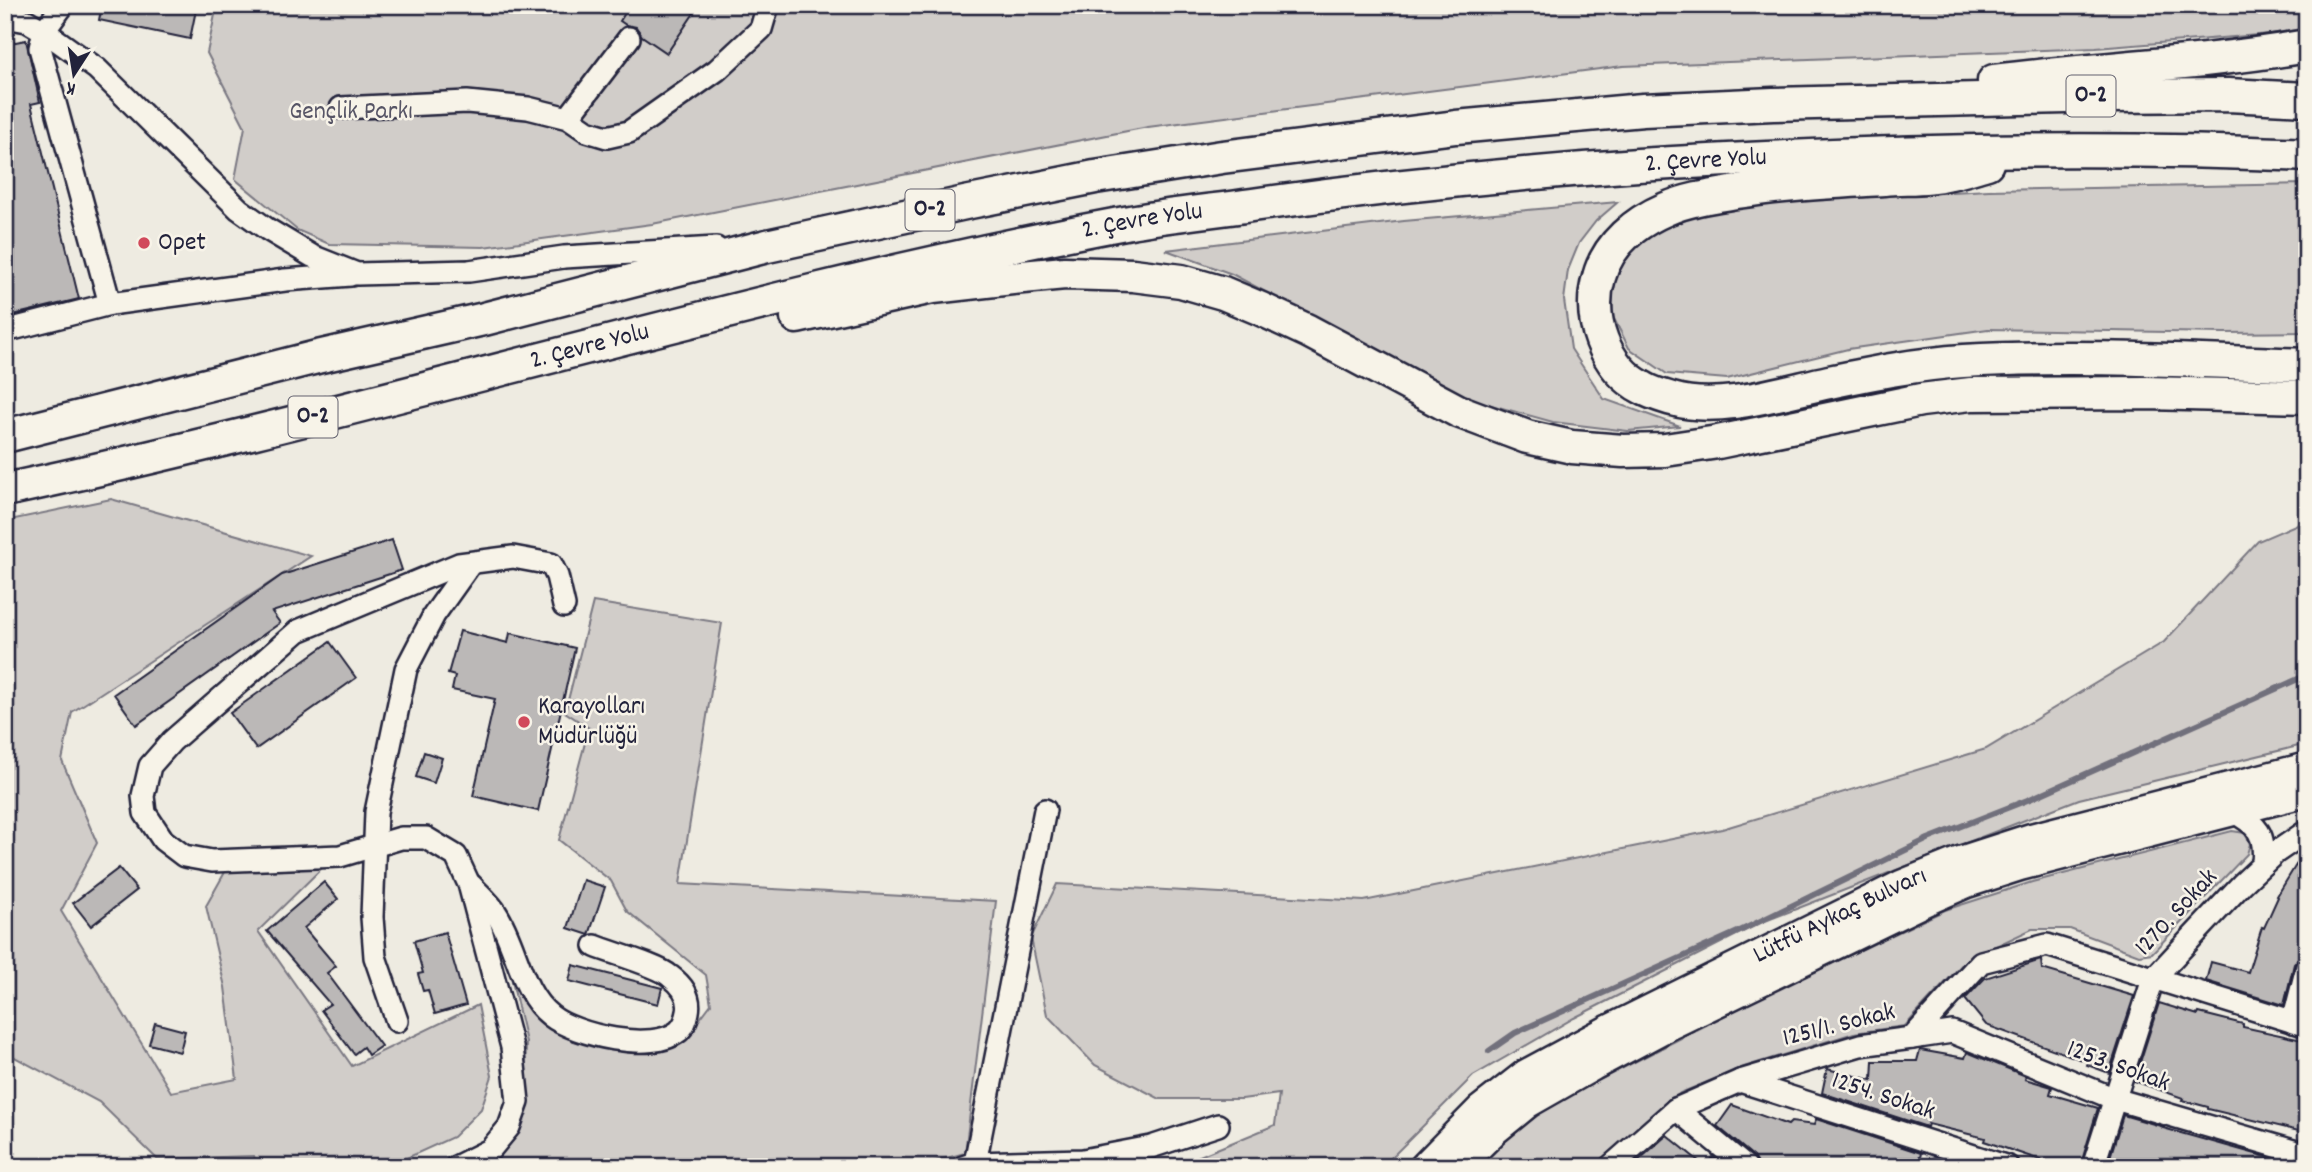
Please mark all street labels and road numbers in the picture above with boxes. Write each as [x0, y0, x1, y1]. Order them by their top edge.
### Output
road number: O-2 [2066, 76, 2116, 116]
street label: 2. Çevre Yolu [1644, 139, 1768, 183]
road number: O-2 [906, 190, 954, 230]
street label: 2. Çevre Yolu [1079, 193, 1205, 249]
street label: 2. Çevre Yolu [526, 314, 653, 380]
road number: O-2 [288, 396, 338, 438]
street label: Lütfü Aykaç Bulvarı [1747, 858, 1932, 974]
street label: 1270. Sokak [2127, 861, 2227, 965]
street label: 1251/1. Sokak [1779, 994, 1899, 1058]
street label: 1253. Sokak [2061, 1031, 2175, 1103]
street label: 1254. Sokak [1827, 1063, 1939, 1131]

